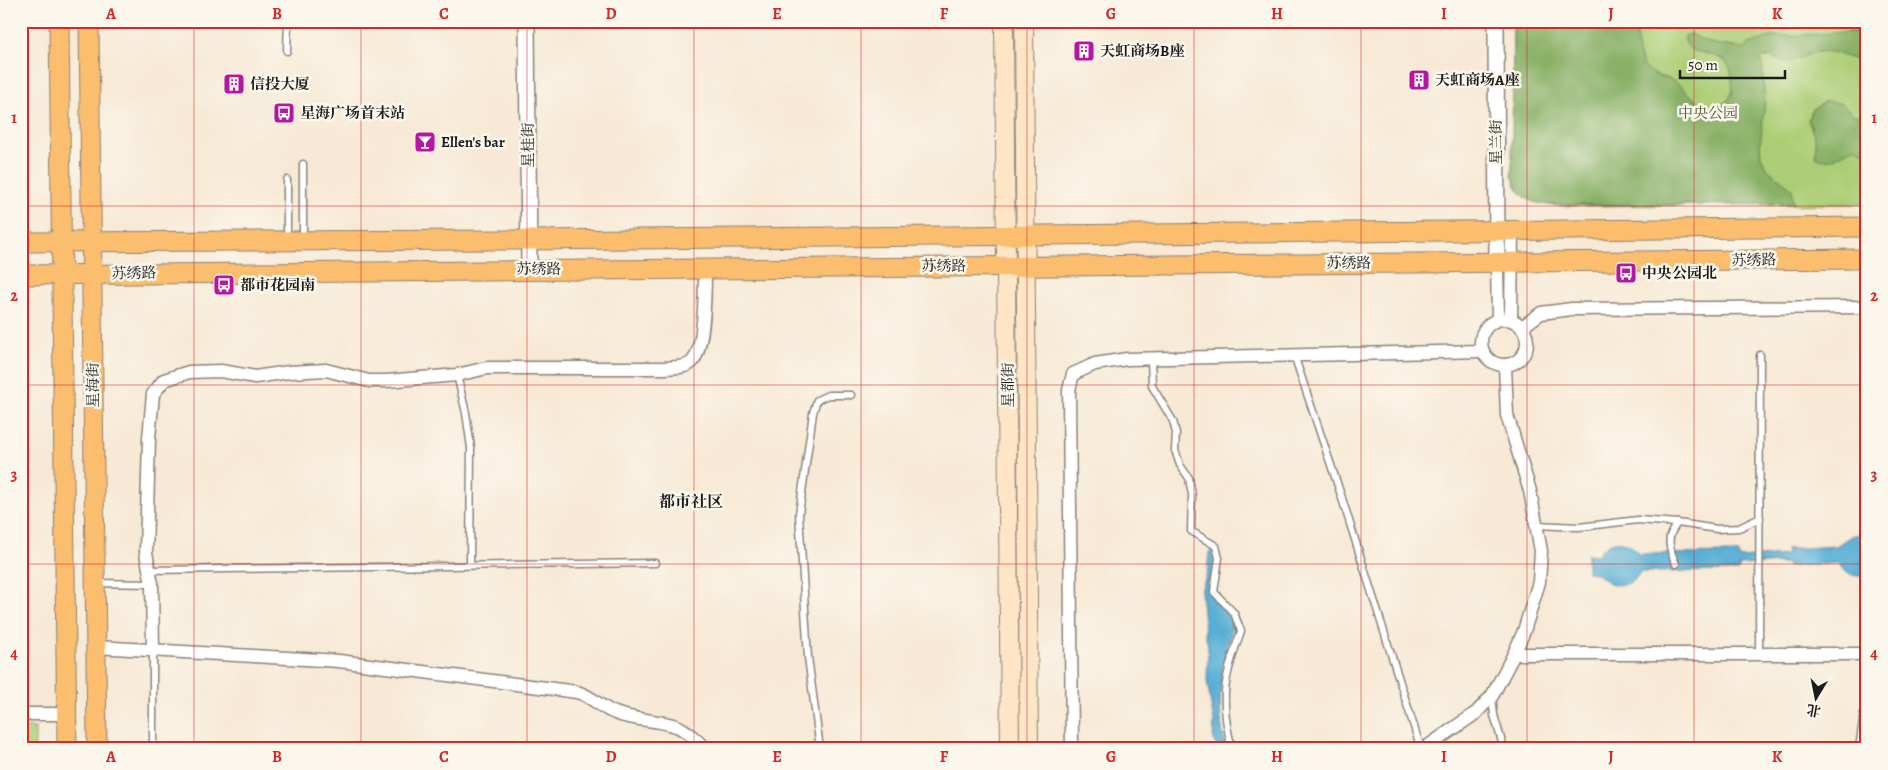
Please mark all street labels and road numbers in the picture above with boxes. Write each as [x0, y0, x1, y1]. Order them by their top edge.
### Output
street label: 星兰街 [1486, 119, 1506, 165]
street label: 星桂街 [518, 122, 538, 168]
street label: 苏绣路 [1731, 250, 1777, 270]
street label: 苏绣路 [1326, 253, 1372, 273]
street label: 苏绣路 [921, 256, 967, 276]
street label: 苏绣路 [516, 259, 562, 279]
street label: 苏绣路 [111, 263, 157, 283]
street label: 星海街 [83, 362, 103, 408]
street label: 星都街 [998, 362, 1018, 408]

